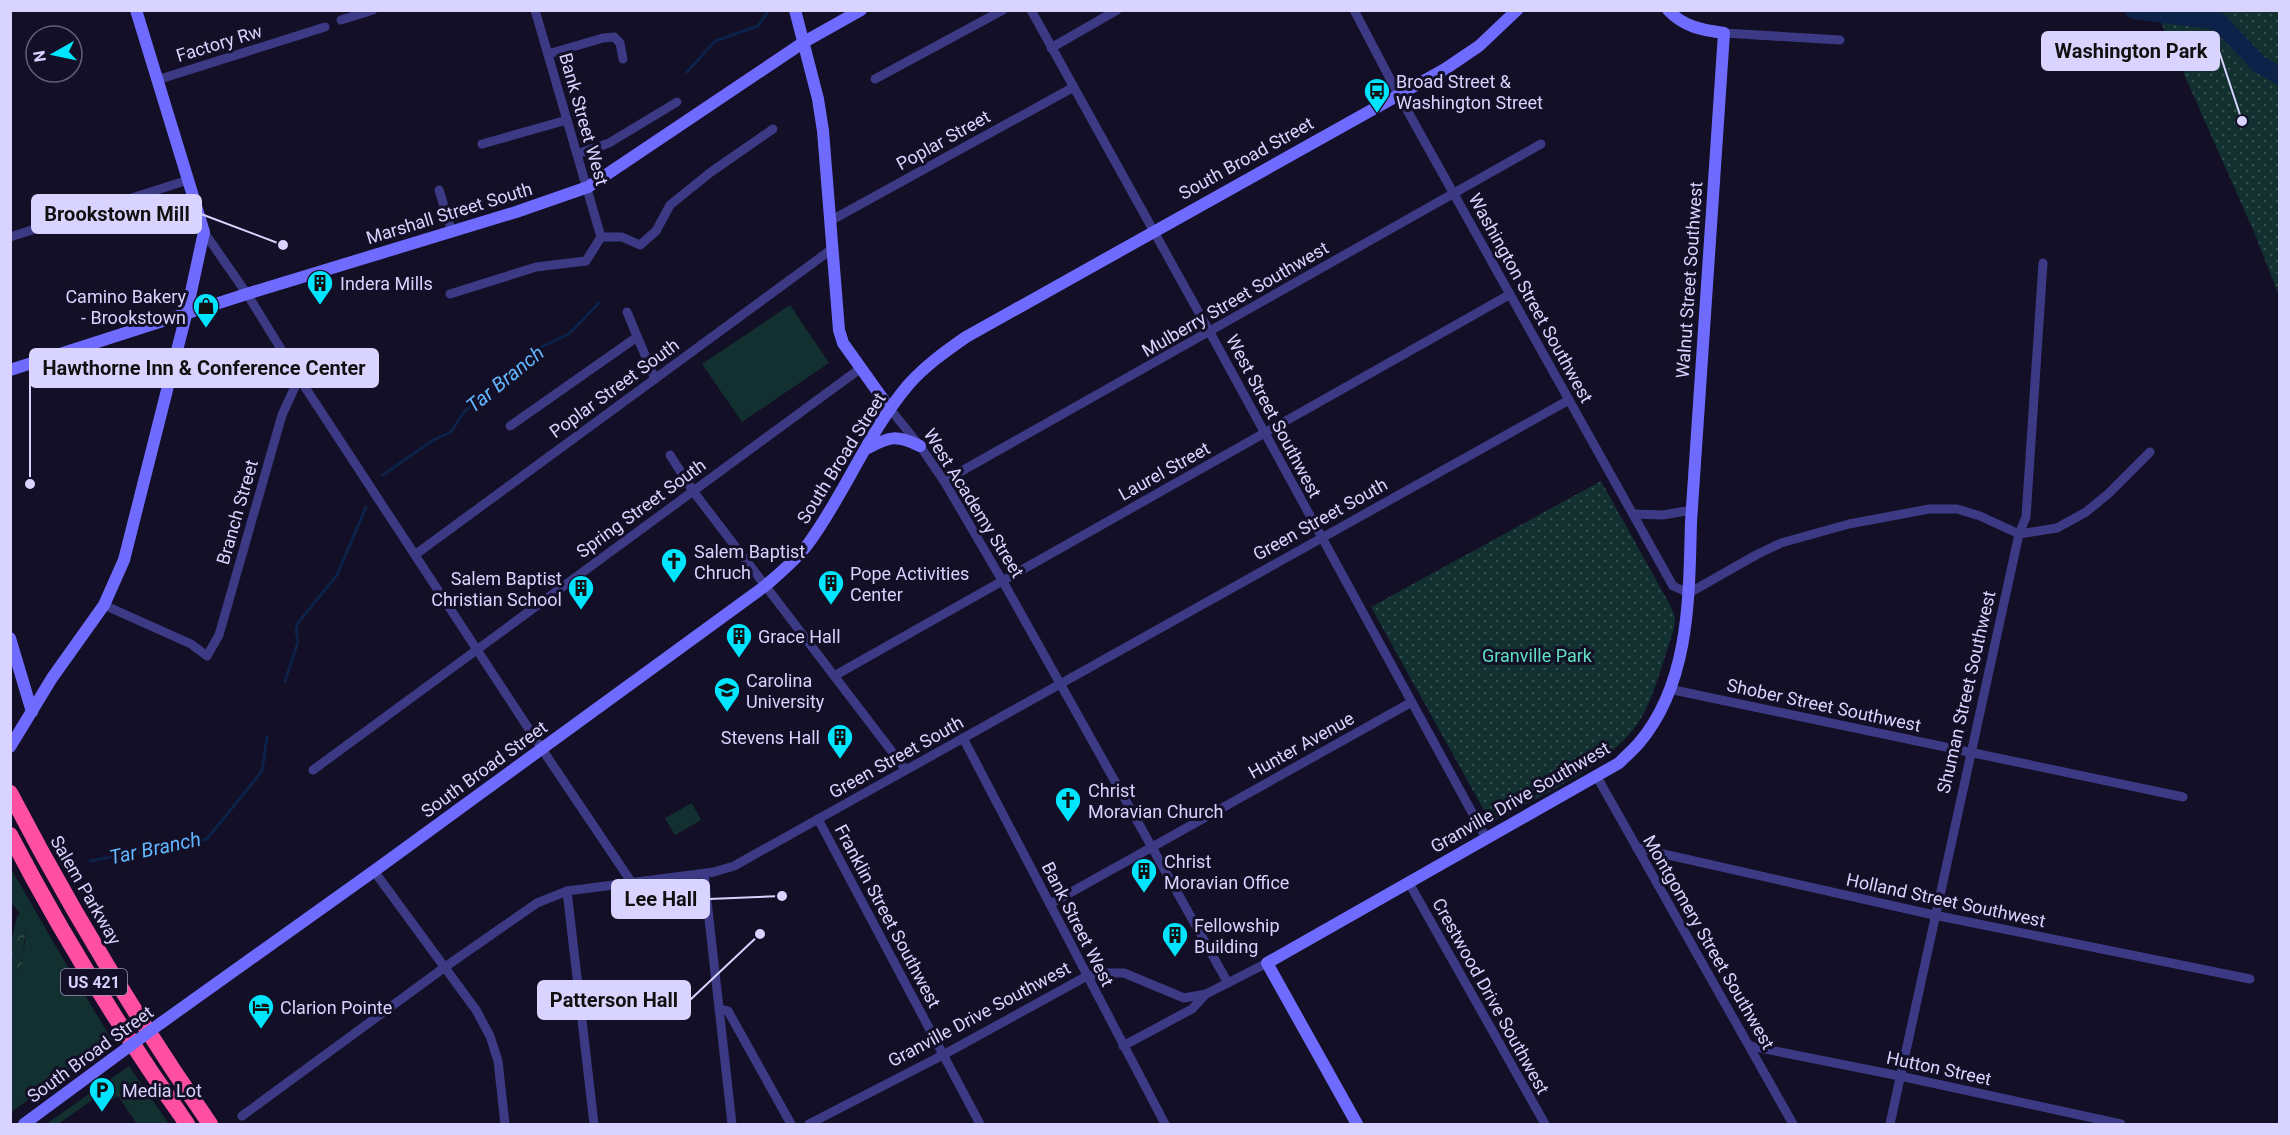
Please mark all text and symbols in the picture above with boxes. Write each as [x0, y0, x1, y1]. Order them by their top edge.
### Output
street label: Factory Rw [174, 20, 265, 66]
north arrow [24, 24, 84, 84]
callout: Washington Park [2042, 32, 2219, 70]
text: Washington Park [2055, 39, 2208, 63]
text: N [29, 49, 50, 63]
street label: Bank Street West [555, 50, 613, 188]
place label: Broad Street & Washington Street [1396, 71, 1543, 113]
bus stop icon: Broad Street & Washington Street [1362, 76, 1392, 114]
street label: Poplar Street [892, 106, 994, 174]
street label: South Broad Street [1175, 112, 1317, 204]
street label: Marshall Street South [363, 178, 535, 248]
street label: Walnut Street Southwest [1672, 181, 1706, 379]
street label: Washington Street Southwest [1465, 190, 1598, 407]
callout: Brookstown Mill [32, 195, 201, 233]
text: Brookstown Mill [44, 202, 190, 226]
street label: Mulberry Street Southwest [1138, 237, 1332, 361]
building icon: Indera Mills [305, 268, 335, 306]
place label: Indera Mills [340, 273, 433, 294]
place label: Camino Bakery - Brookstown [65, 286, 186, 328]
shop icon: Camino Bakery - Brookstown [191, 291, 221, 329]
street label: West Street Southwest [1222, 331, 1326, 501]
street label: Poplar Street South [545, 334, 683, 442]
water label: Tar Branch [461, 340, 549, 418]
callout: Hawthorne Inn & Conference Center [30, 349, 378, 387]
text: Hawthorne Inn & Conference Center [42, 356, 366, 380]
street label: South Broad Street [792, 389, 890, 527]
street label: West Academy Street [920, 425, 1028, 581]
street label: Laurel Street [1115, 437, 1213, 505]
street label: Spring Street South [572, 454, 710, 562]
street label: Branch Street [212, 457, 262, 567]
street label: Green Street South [1249, 473, 1391, 565]
place label: Salem Baptist Chruch [694, 541, 805, 583]
church icon: Salem Baptist Chruch [659, 546, 689, 584]
place label: Pope Activities Center [850, 563, 969, 605]
place label: Salem Baptist Christian School [431, 568, 562, 610]
building icon: Pope Activities Center [816, 568, 846, 606]
building icon: Salem Baptist Christian School [566, 573, 596, 611]
street label: Shuman Street Southwest [1932, 588, 2000, 795]
building icon: Grace Hall [724, 621, 754, 659]
place label: Grace Hall [758, 626, 841, 647]
park label: Granville Park [1482, 645, 1593, 666]
place label: Carolina University [746, 670, 825, 712]
street label: Shober Street Southwest [1725, 674, 1923, 736]
school or university icon: Carolina University [712, 675, 742, 713]
street label: Hunter Avenue [1244, 707, 1358, 783]
street label: Green Street South [825, 711, 967, 803]
street label: South Broad Street [417, 716, 551, 822]
building icon: Stevens Hall [825, 722, 855, 760]
place label: Stevens Hall [721, 727, 820, 748]
street label: Granville Drive Southwest [1427, 737, 1613, 857]
place label: Christ Moravian Church [1088, 780, 1224, 822]
church icon: Christ Moravian Church [1053, 785, 1083, 823]
street label: Franklin Street Southwest [831, 821, 945, 1011]
water label: Tar Branch [107, 827, 203, 869]
street label: Montgomery Street Southwest [1639, 831, 1779, 1053]
street label: Salem Parkway [46, 832, 126, 949]
place label: Christ Moravian Office [1164, 851, 1289, 893]
building icon: Christ Moravian Office [1129, 856, 1159, 894]
street label: Bank Street West [1038, 858, 1118, 990]
street label: Holland Street Southwest [1844, 869, 2048, 931]
callout: Lee Hall [612, 880, 709, 918]
text: Lee Hall [625, 887, 697, 911]
street label: Crestwood Drive Southwest [1428, 894, 1554, 1098]
place label: Fellowship Building [1194, 915, 1280, 957]
building icon: Fellowship Building [1160, 920, 1190, 958]
street label: Granville Drive Southwest [884, 957, 1074, 1071]
road number: US 421 [61, 969, 127, 995]
callout: Patterson Hall [538, 981, 690, 1019]
text: Patterson Hall [550, 988, 678, 1012]
hotel icon: Clarion Pointe [246, 992, 276, 1030]
place label: Clarion Pointe [280, 997, 392, 1018]
street label: South Broad Street [23, 1001, 157, 1107]
street label: Hutton Street [1885, 1047, 1993, 1089]
parking icon: Media Lot [87, 1075, 117, 1113]
place label: Media Lot [122, 1080, 202, 1101]

